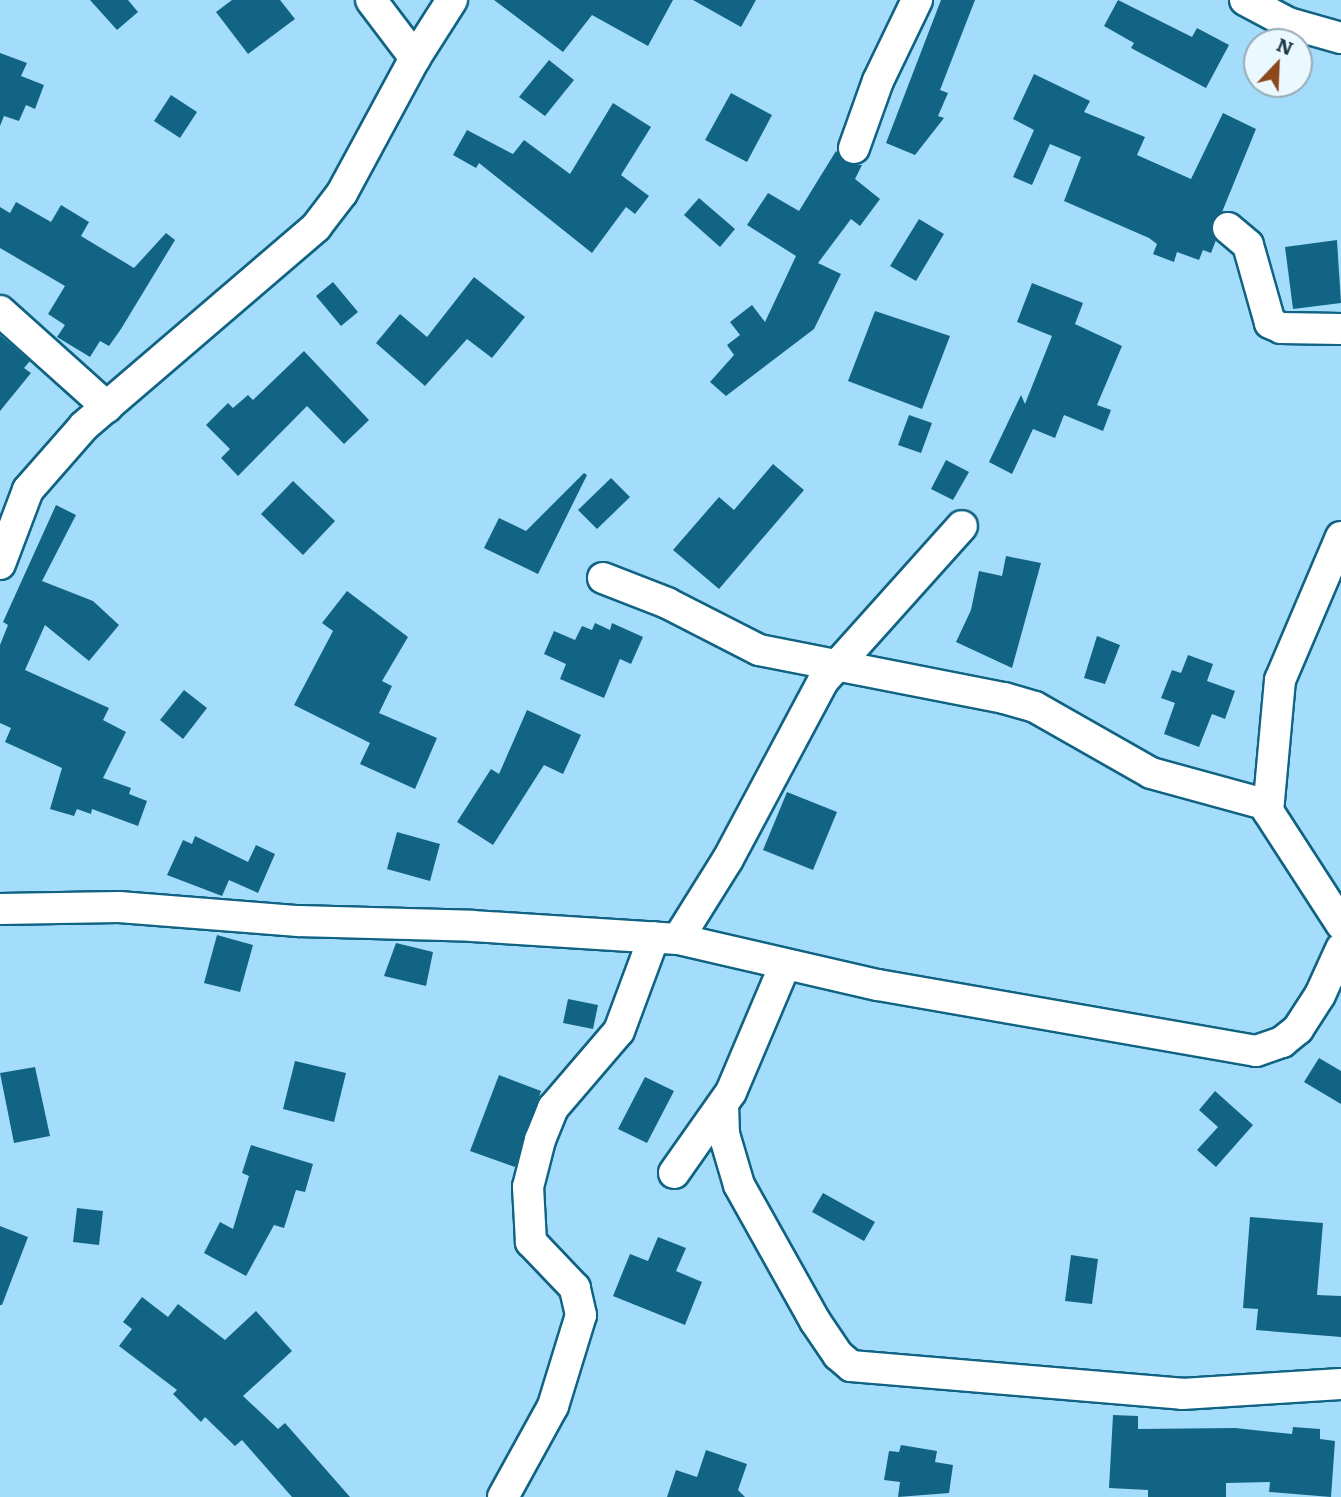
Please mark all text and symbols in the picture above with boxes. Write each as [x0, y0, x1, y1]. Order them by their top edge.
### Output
north arrow [1243, 28, 1313, 98]
text: N [1273, 30, 1298, 62]

